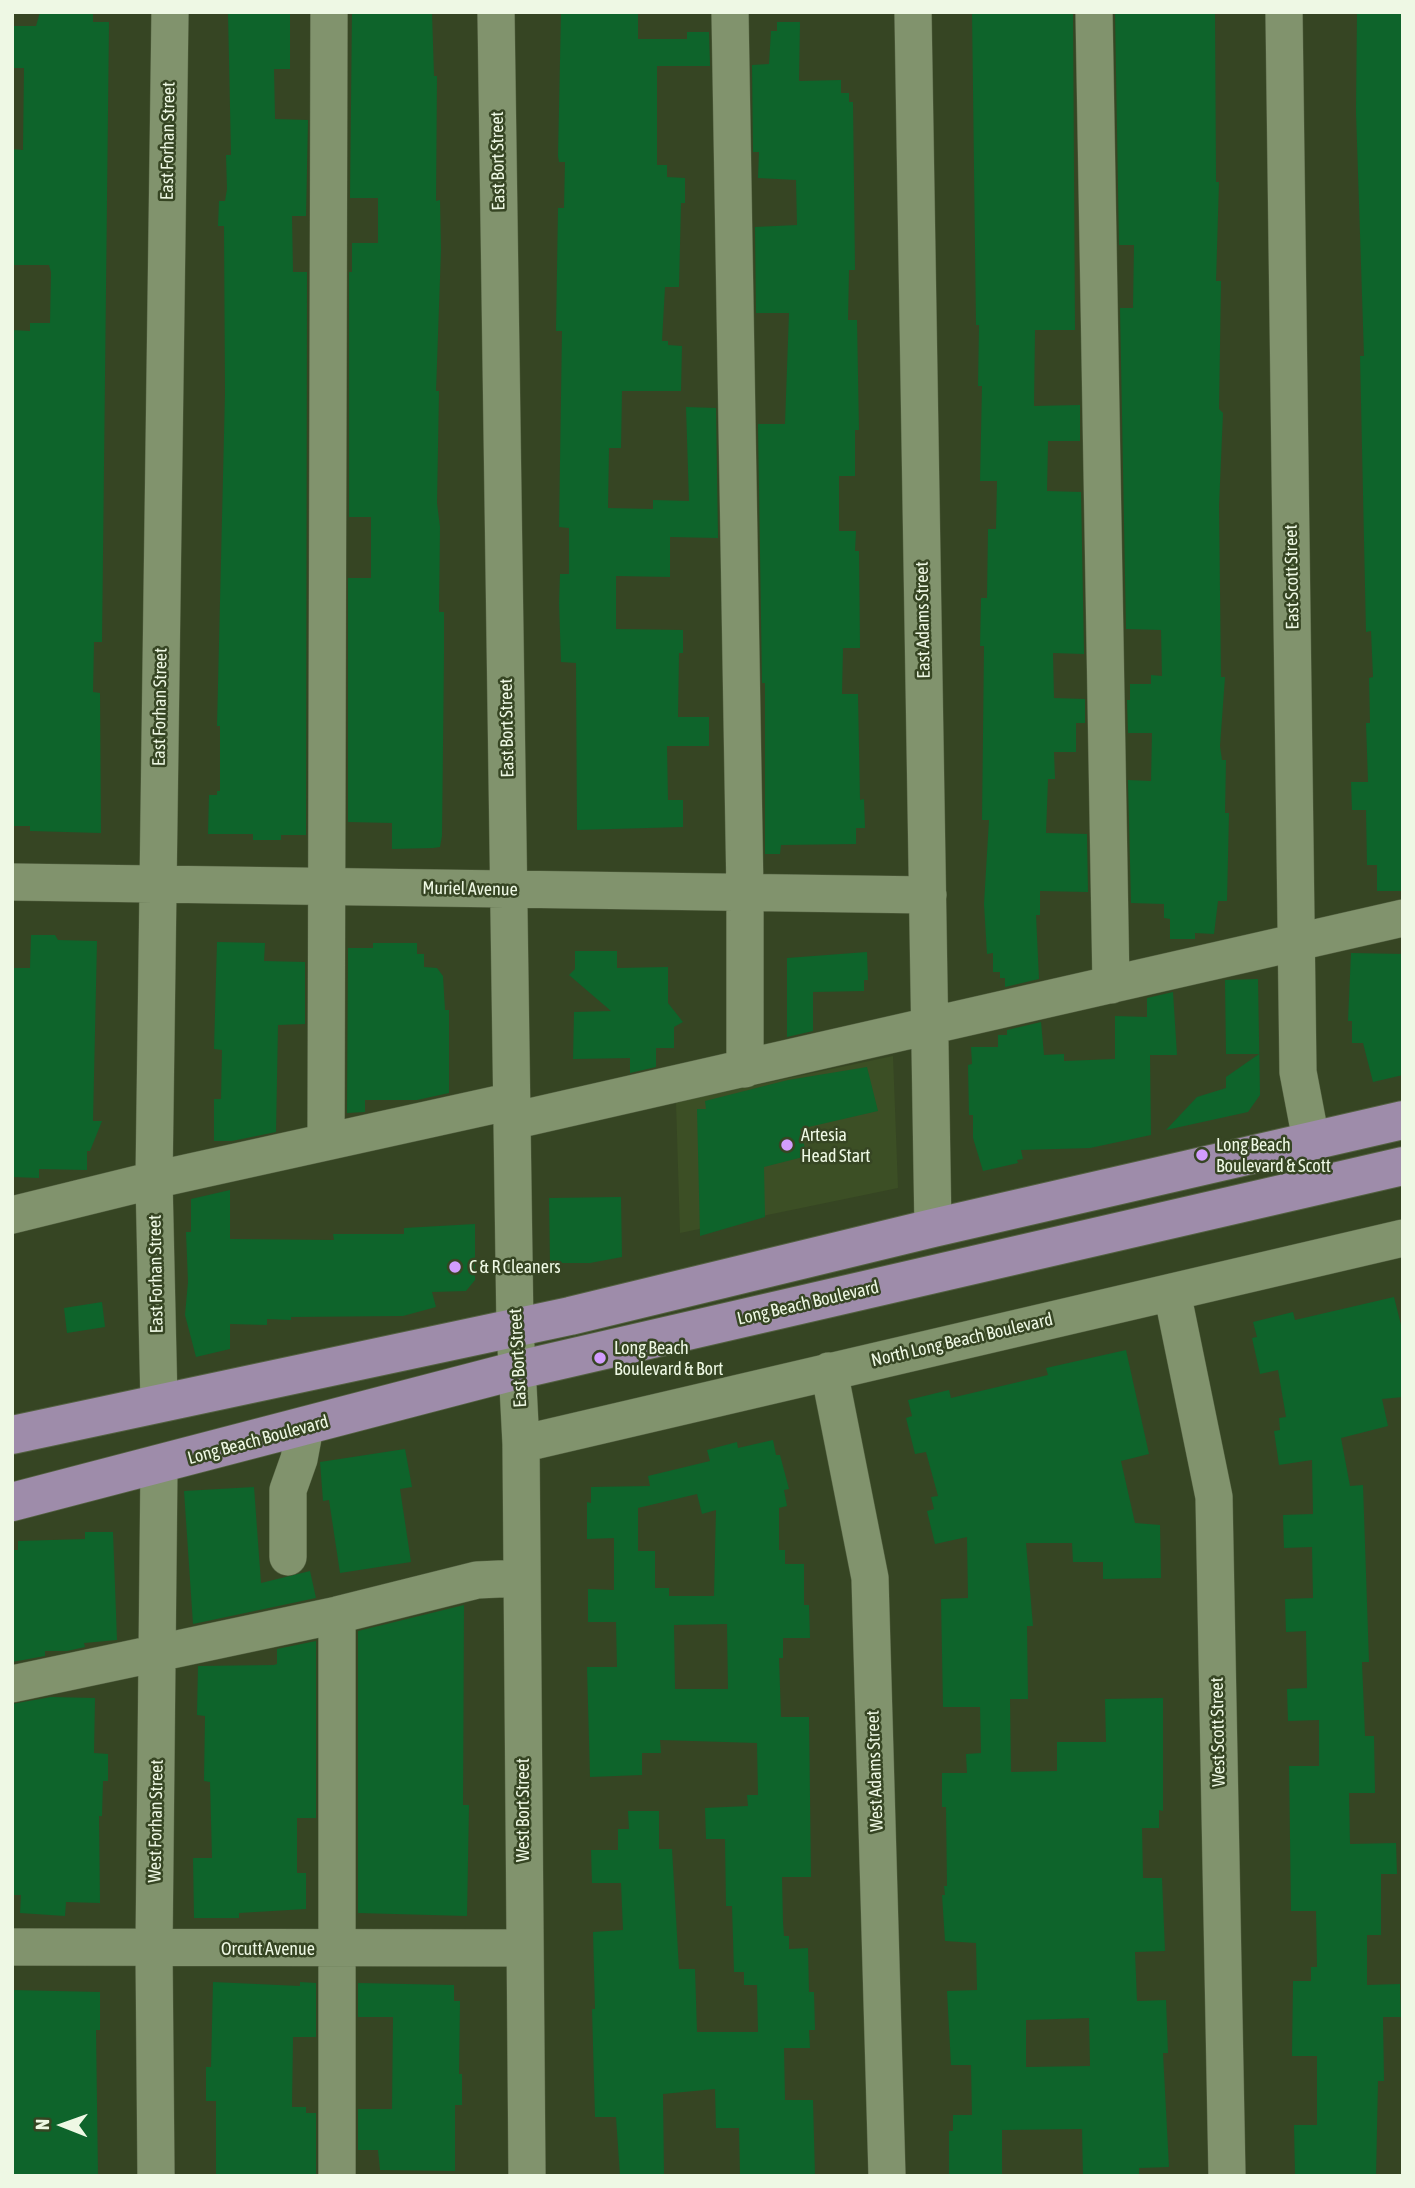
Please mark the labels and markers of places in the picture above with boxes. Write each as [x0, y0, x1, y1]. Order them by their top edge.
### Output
place label: Artesia Head Start [801, 1124, 870, 1166]
place label: Long Beach Boulevard & Scott [1216, 1134, 1331, 1176]
marker: Artesia Head Start [779, 1137, 795, 1153]
marker: Long Beach Boulevard & Scott [1194, 1147, 1210, 1163]
place label: C & R Cleaners [469, 1256, 561, 1278]
marker: C & R Cleaners [447, 1259, 463, 1275]
place label: Long Beach Boulevard & Bort [614, 1337, 723, 1380]
marker: Long Beach Boulevard & Bort [592, 1350, 608, 1366]

